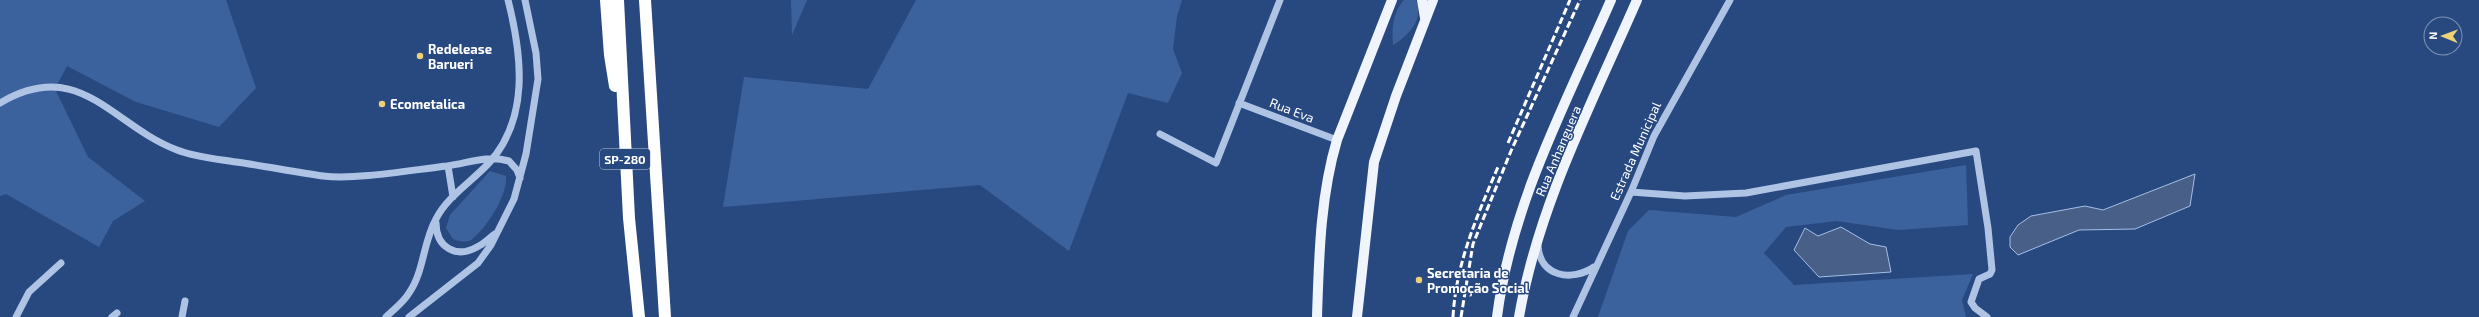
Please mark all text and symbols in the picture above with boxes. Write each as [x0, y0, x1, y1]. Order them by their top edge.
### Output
north arrow [2423, 16, 2463, 56]
text: N [2426, 32, 2439, 40]
place label: Redelease Barueri [428, 41, 492, 72]
marker: Redelease Barueri [415, 51, 425, 61]
street label: Rua Eva [1267, 94, 1317, 126]
place label: Ecometalica [390, 96, 465, 112]
marker: Ecometalica [377, 99, 387, 109]
street label: Estrada Municipal [1606, 99, 1664, 203]
street label: Rua Anhanguera [1532, 103, 1584, 199]
road number: SP-280 [600, 149, 650, 169]
place label: Secretaria de Promoção Social [1427, 265, 1530, 297]
marker: Secretaria de Promoção Social [1414, 275, 1424, 285]

